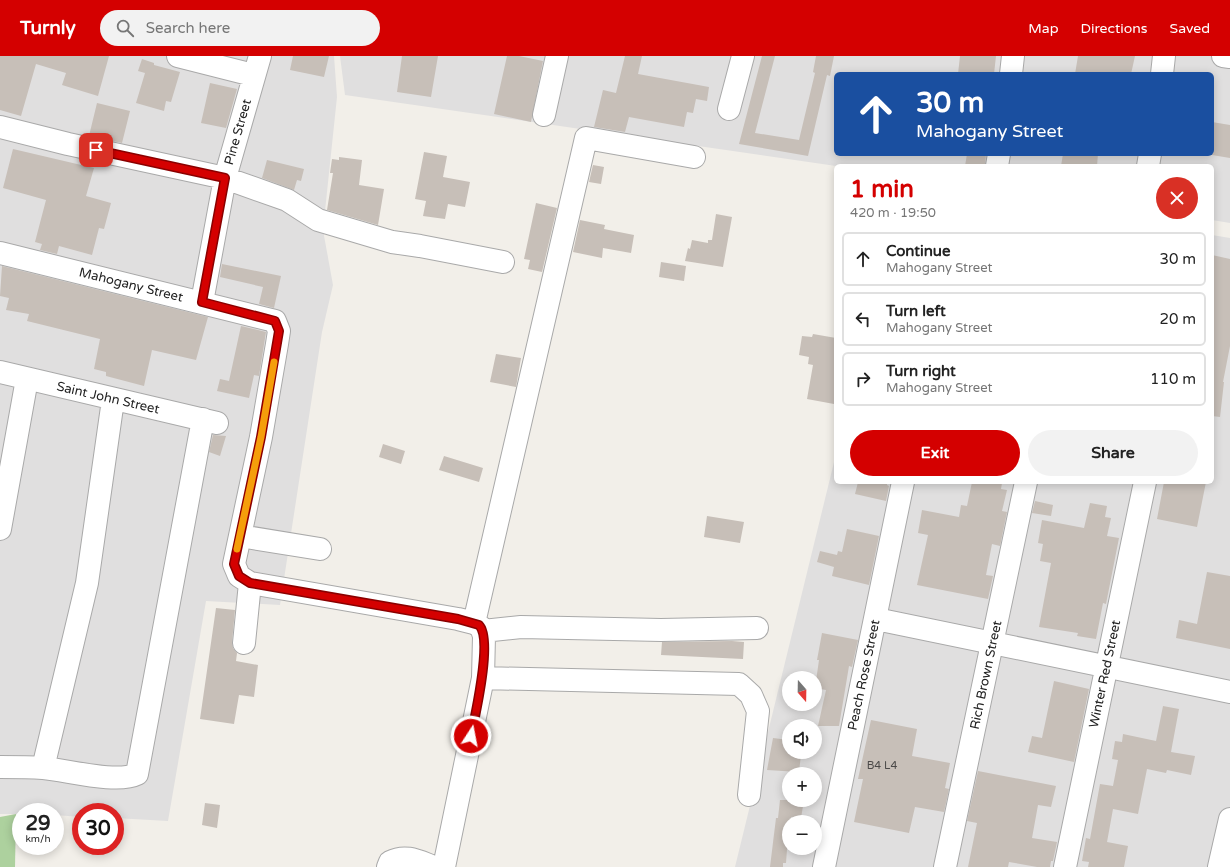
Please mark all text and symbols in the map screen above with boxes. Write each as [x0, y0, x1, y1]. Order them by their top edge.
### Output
search box [100, 10, 380, 46]
text: Turnly [20, 17, 76, 39]
icon: search [114, 17, 136, 39]
text: Search here [146, 19, 230, 37]
text: Map [1028, 20, 1059, 37]
text: Directions [1081, 20, 1148, 37]
text: Saved [1170, 20, 1210, 37]
text: 30 m [916, 86, 984, 120]
icon: ahead [850, 88, 902, 140]
street label: Pine Street [221, 97, 255, 167]
text: Mahogany Street [916, 120, 1063, 142]
pin [79, 133, 113, 167]
icon: arrive [85, 139, 107, 161]
text: 1 min [850, 175, 914, 204]
button: close [1156, 177, 1198, 219]
text: 420 m · 19:50 [850, 205, 936, 221]
text: Continue [886, 242, 950, 260]
icon: ahead [852, 248, 874, 270]
text: 30 m [1159, 250, 1196, 268]
text: Mahogany Street [886, 260, 993, 276]
street label: Mahogany Street [77, 264, 185, 306]
text: Turn left [886, 302, 946, 320]
icon: left [852, 308, 874, 330]
text: 20 m [1159, 310, 1196, 328]
text: Mahogany Street [886, 320, 993, 336]
text: Turn right [886, 362, 956, 380]
icon: right [852, 368, 874, 390]
text: 110 m [1150, 370, 1196, 388]
street label: Saint John Street [55, 378, 161, 418]
text: Mahogany Street [886, 380, 993, 396]
button: Exit [850, 430, 1020, 476]
button: Share [1028, 430, 1198, 476]
street label: Peach Rose Street [844, 618, 884, 732]
street label: Rich Brown Street [967, 619, 1005, 731]
street label: Winter Red Street [1086, 619, 1124, 729]
north arrow [782, 671, 822, 711]
map controls [782, 671, 822, 855]
position arrow [450, 715, 492, 757]
button: sound [782, 719, 822, 759]
house number: B4 L4 [867, 759, 897, 772]
button: + [782, 767, 822, 807]
speed limit sign: 30 [72, 803, 124, 855]
text: 29 [25, 812, 51, 836]
button: − [782, 815, 822, 855]
text: km/h [25, 833, 51, 845]

